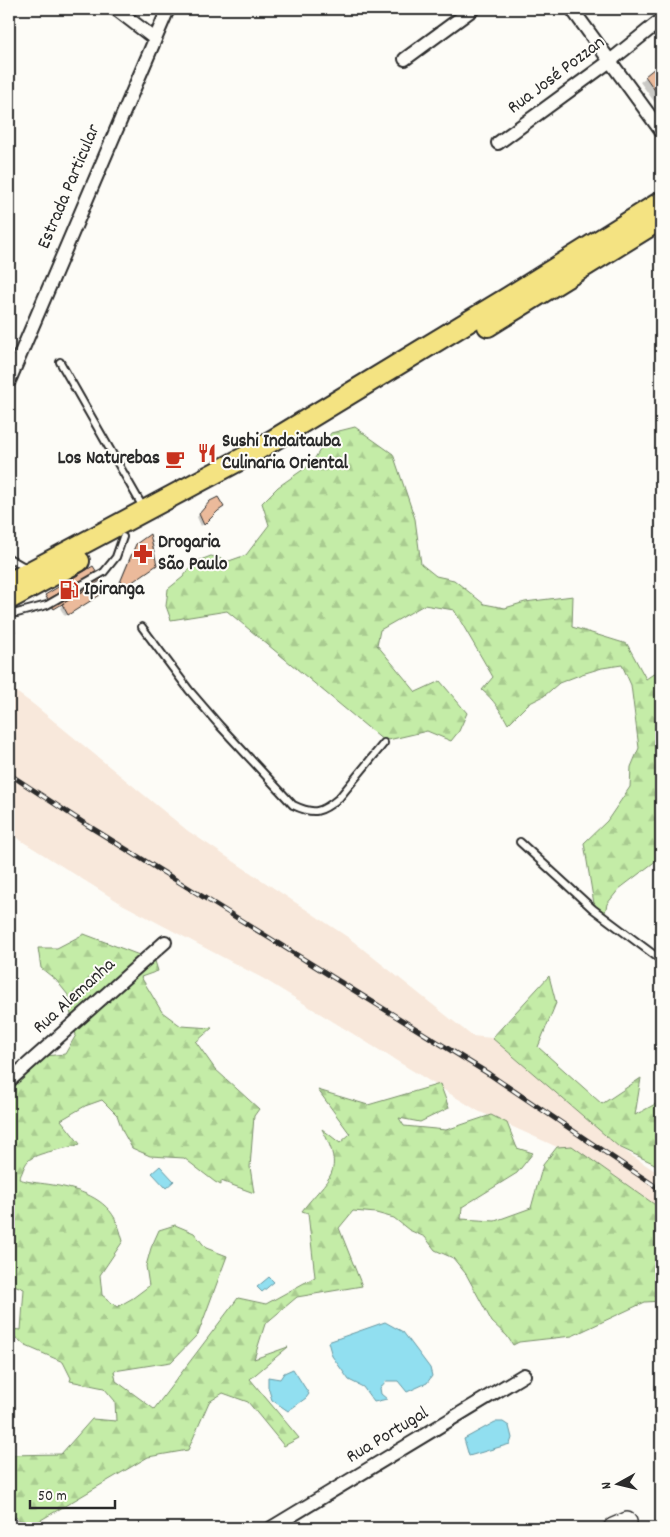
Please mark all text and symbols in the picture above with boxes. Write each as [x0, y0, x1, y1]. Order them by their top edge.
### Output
street label: Rua José Pozzan [503, 30, 611, 122]
street label: Estrada Particular [32, 120, 108, 254]
place label: Sushi Indaitauba Culinaria Oriental [222, 429, 349, 478]
restaurant icon: Sushi Indaitauba Culinaria Oriental [196, 442, 218, 464]
place label: Los Naturebas [57, 446, 160, 473]
cafe icon: Los Naturebas [164, 448, 186, 470]
place label: Drogaria São Paulo [158, 530, 228, 579]
pharmacy icon: Drogaria São Paulo [132, 543, 154, 565]
place label: Ipiranga [84, 577, 145, 604]
fuel station icon: Ipiranga [58, 579, 80, 601]
street label: Rua Alemanha [28, 952, 123, 1041]
street label: Rua Portugal [342, 1401, 435, 1471]
north arrow [592, 1460, 642, 1510]
scale bar [30, 1477, 115, 1509]
text: N [597, 1481, 617, 1490]
text: 50 m [38, 1486, 67, 1508]

